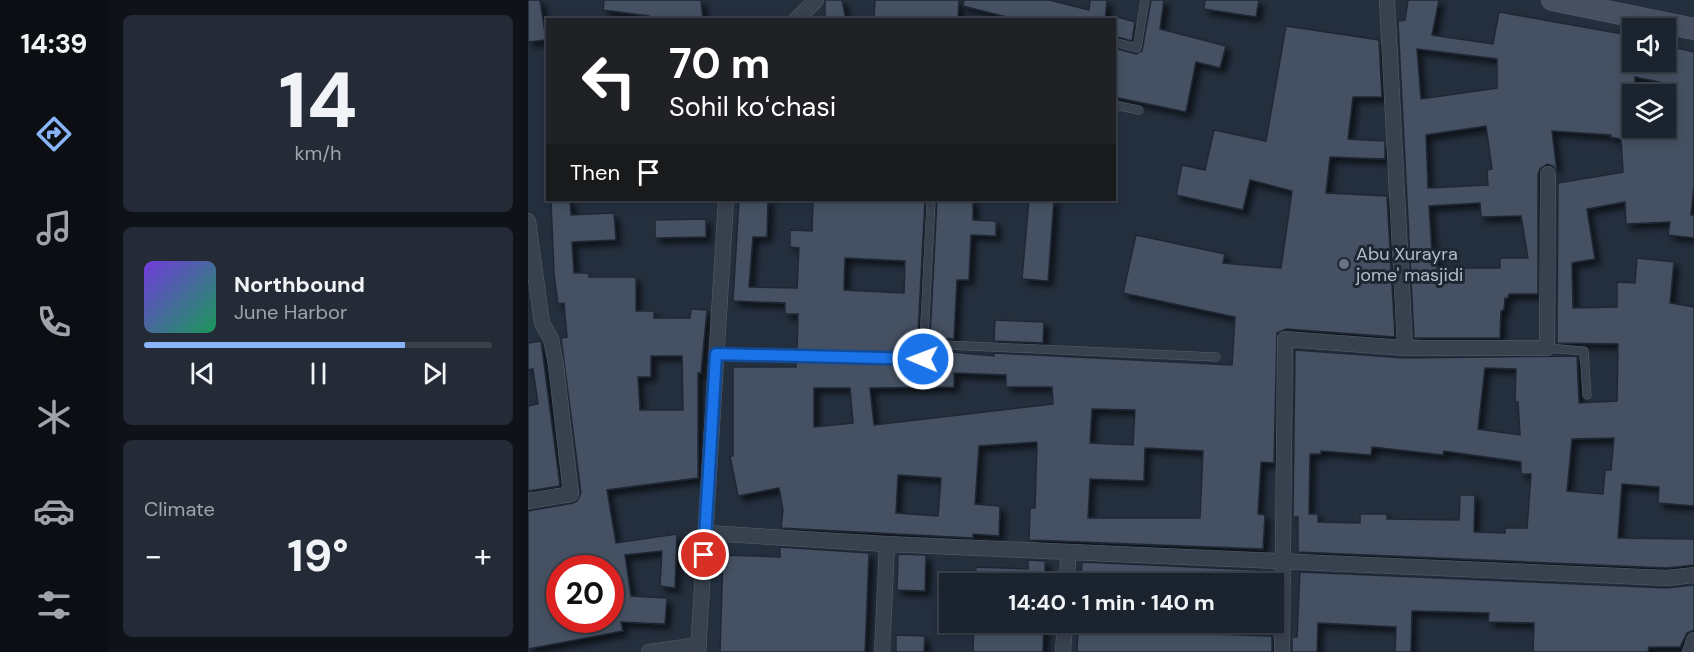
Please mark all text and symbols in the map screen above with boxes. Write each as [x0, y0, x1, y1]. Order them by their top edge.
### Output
map controls [1622, 18, 1676, 138]
button: sound [1622, 18, 1676, 72]
text: 14:39 [20, 26, 88, 61]
text: 70 m [669, 36, 770, 91]
icon: left [570, 42, 648, 120]
text: 14 [278, 50, 358, 151]
button: layers [1622, 84, 1676, 138]
text: Sohil koʻchasi [669, 89, 836, 124]
icon: directions [33, 113, 75, 155]
text: km/h [294, 140, 342, 166]
icon: arrive [632, 156, 665, 189]
text: Then [570, 158, 620, 187]
icon: music [33, 207, 75, 249]
place label: Abu Xurayra jome' masjidi [1355, 242, 1463, 287]
marker: Abu Xurayra jome' masjidi [1337, 257, 1351, 271]
text: Northbound [234, 270, 365, 299]
text: June Harbor [234, 299, 347, 325]
icon: phone [33, 301, 75, 343]
position arrow [891, 327, 955, 391]
icon: previous [186, 357, 219, 390]
icon: pause [302, 357, 335, 390]
icon: next [418, 357, 451, 390]
icon: climate [33, 396, 75, 438]
icon: car [33, 490, 75, 532]
text: Climate [144, 496, 215, 522]
text: 19° [287, 526, 349, 585]
pin [678, 529, 729, 580]
text: − [144, 534, 162, 577]
text: + [474, 534, 492, 577]
icon: arrive [687, 538, 720, 571]
speed limit sign: 20 [546, 555, 624, 633]
icon: filters [33, 584, 75, 626]
text: 14:40 · 1 min · 140 m [1008, 588, 1215, 617]

